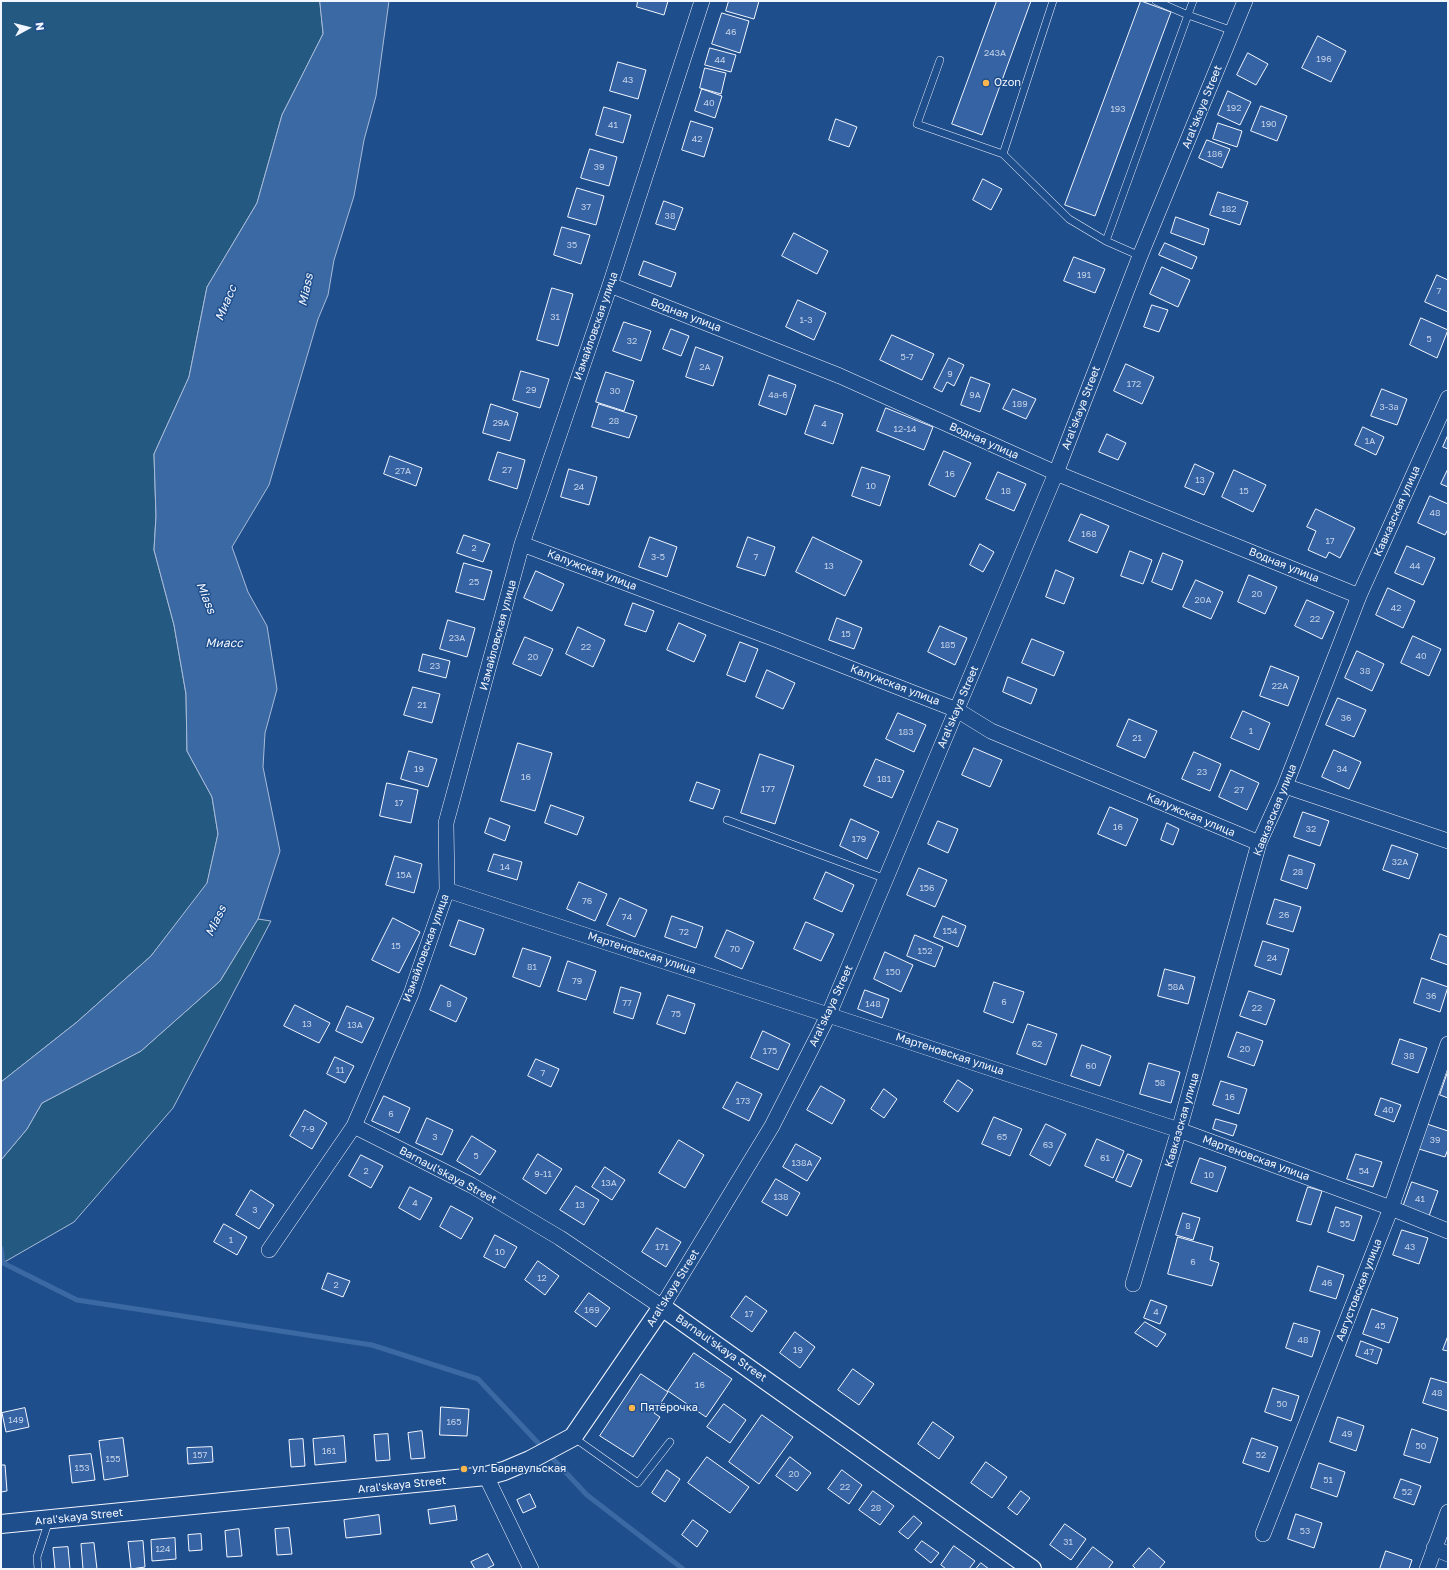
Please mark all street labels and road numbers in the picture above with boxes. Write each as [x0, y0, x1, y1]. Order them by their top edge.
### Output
street label: Aral'skaya Street [1179, 63, 1225, 151]
street label: Измайловская улица [571, 270, 621, 382]
street label: Водная улица [649, 295, 723, 335]
street label: Aral'skaya Street [1059, 364, 1103, 452]
street label: Водная улица [947, 420, 1021, 462]
street label: Кавказская улица [1371, 464, 1423, 558]
street label: Водная улица [1247, 545, 1321, 585]
street label: Калужская улица [545, 547, 639, 593]
street label: Измайловская улица [477, 578, 519, 692]
street label: Калужская улица [848, 662, 942, 708]
street label: Aral'skaya Street [935, 664, 981, 750]
street label: Кавказская улица [1251, 762, 1299, 858]
street label: Калужская улица [1145, 790, 1237, 840]
street label: Измайловская улица [400, 892, 452, 1004]
street label: Мартеновская улица [586, 929, 698, 977]
street label: Aral'skaya Street [806, 963, 856, 1049]
street label: Мартеновская улица [894, 1030, 1006, 1078]
street label: Кавказская улица [1162, 1071, 1202, 1169]
street label: Мартеновская улица [1201, 1132, 1311, 1184]
street label: Barnaul'skaya Street [397, 1144, 499, 1206]
street label: Августовская улица [1333, 1237, 1385, 1343]
street label: Aral'skaya Street [644, 1247, 702, 1329]
street label: Barnaul'skaya Street [673, 1312, 769, 1384]
street label: Aral'skaya Street [357, 1474, 447, 1496]
street label: Aral'skaya Street [34, 1506, 124, 1528]

